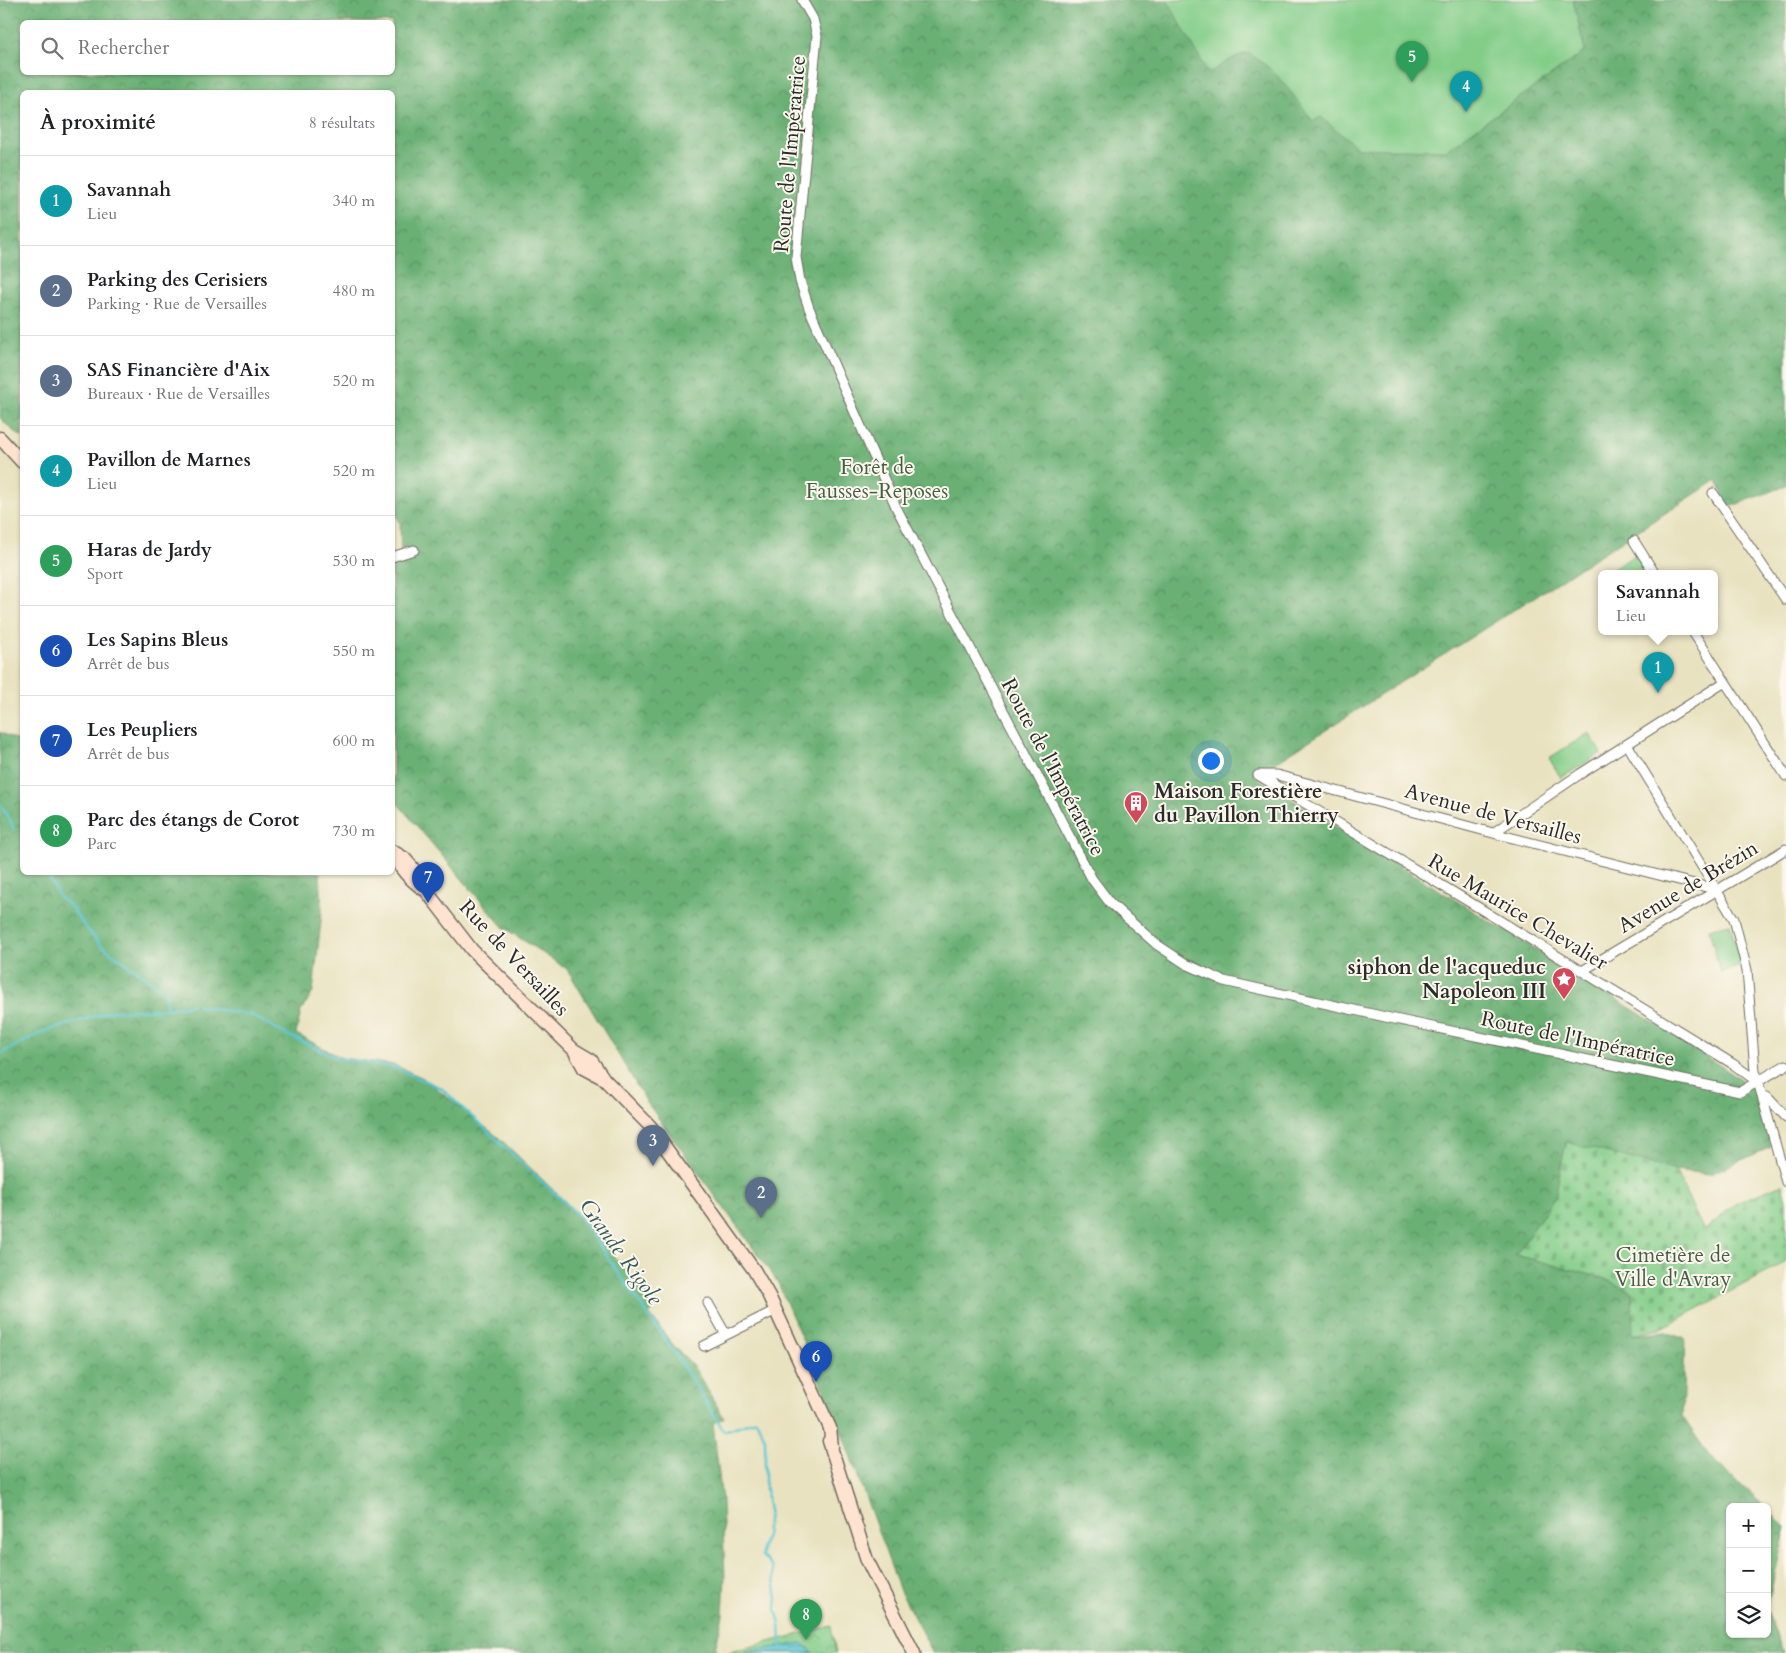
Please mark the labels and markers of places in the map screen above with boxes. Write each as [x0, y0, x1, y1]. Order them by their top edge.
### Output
pin: 5 [1396, 41, 1428, 82]
pin: 4 [1450, 71, 1482, 112]
pin: 1 [1642, 652, 1674, 693]
place label: Maison Forestière du Pavillon Thierry [1154, 777, 1339, 830]
building icon: Maison Forestière du Pavillon Thierry [1123, 790, 1149, 824]
pin: 7 [412, 862, 444, 903]
place label: siphon de l'acqueduc Napoleon III [1348, 953, 1546, 1006]
place icon: siphon de l'acqueduc Napoleon III [1551, 966, 1577, 1000]
pin: 3 [637, 1125, 669, 1166]
pin: 2 [745, 1177, 777, 1218]
pin: 6 [800, 1341, 832, 1382]
pin: 8 [790, 1599, 822, 1640]

